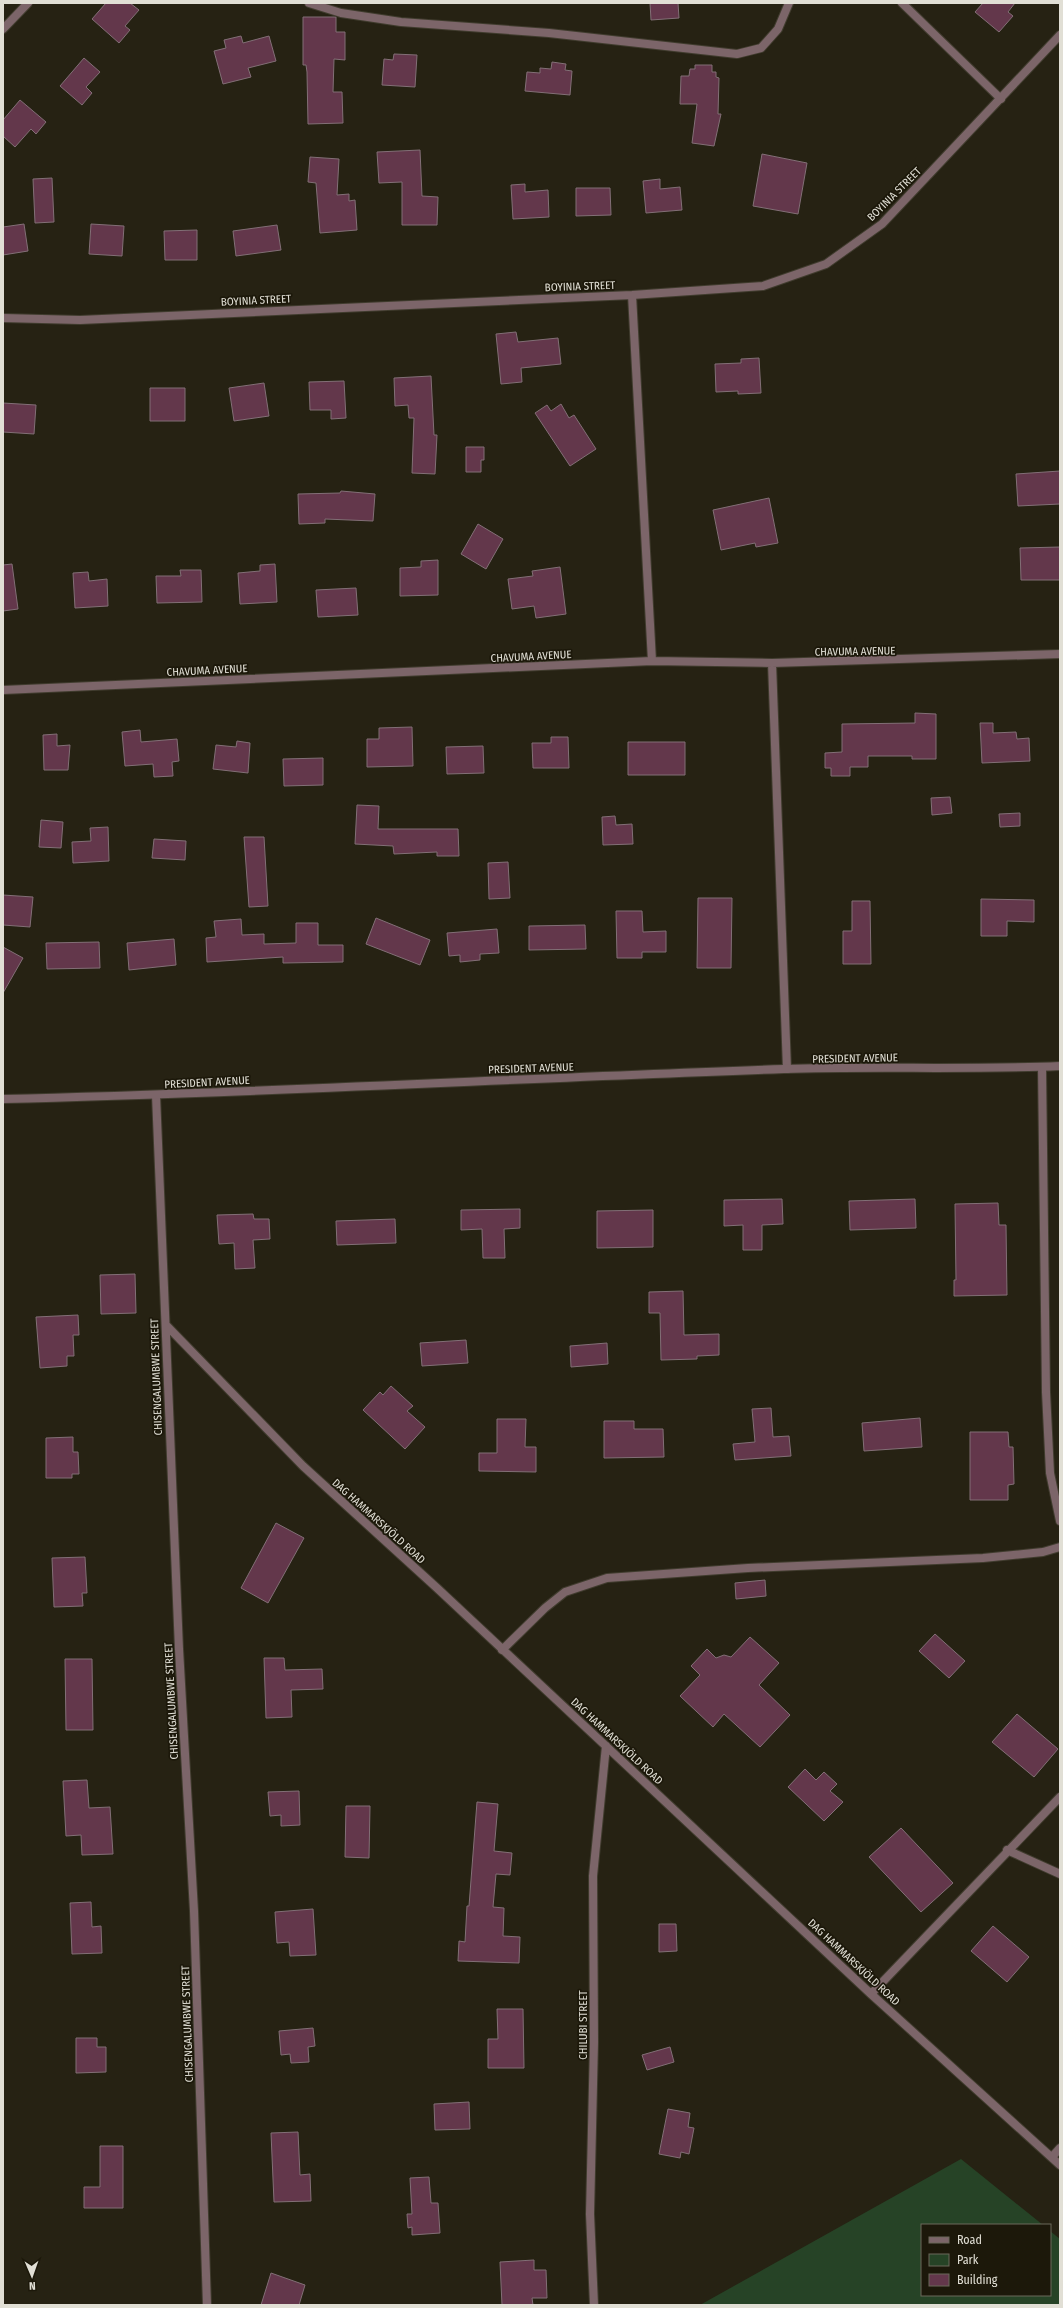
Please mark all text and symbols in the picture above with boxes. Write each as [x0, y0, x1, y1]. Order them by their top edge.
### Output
street label: BOYINIA STREET [865, 164, 925, 224]
street label: BOYINIA STREET [545, 279, 616, 294]
street label: BOYINIA STREET [220, 292, 293, 309]
street label: CHAVUMA AVENUE [814, 644, 896, 659]
street label: CHAVUMA AVENUE [490, 648, 572, 665]
street label: CHAVUMA AVENUE [166, 662, 248, 679]
street label: PRESIDENT AVENUE [812, 1051, 898, 1066]
street label: PRESIDENT AVENUE [488, 1061, 574, 1076]
street label: PRESIDENT AVENUE [164, 1074, 250, 1091]
street label: CHISENGALUMBWE STREET [148, 1317, 165, 1436]
street label: DAG HAMMARSKJÖLD ROAD [330, 1476, 428, 1567]
street label: CHISENGALUMBWE STREET [162, 1641, 181, 1760]
street label: DAG HAMMARSKJÖLD ROAD [568, 1696, 665, 1787]
street label: DAG HAMMARSKJÖLD ROAD [805, 1917, 902, 2008]
street label: CHISENGALUMBWE STREET [179, 1964, 196, 2083]
street label: CHILUBI STREET [577, 1989, 590, 2060]
legend [921, 2224, 1051, 2296]
text: Road [957, 2233, 982, 2247]
text: Park [957, 2253, 979, 2267]
north arrow [12, 2256, 52, 2296]
text: Building [957, 2273, 998, 2287]
text: N [29, 2279, 36, 2292]

